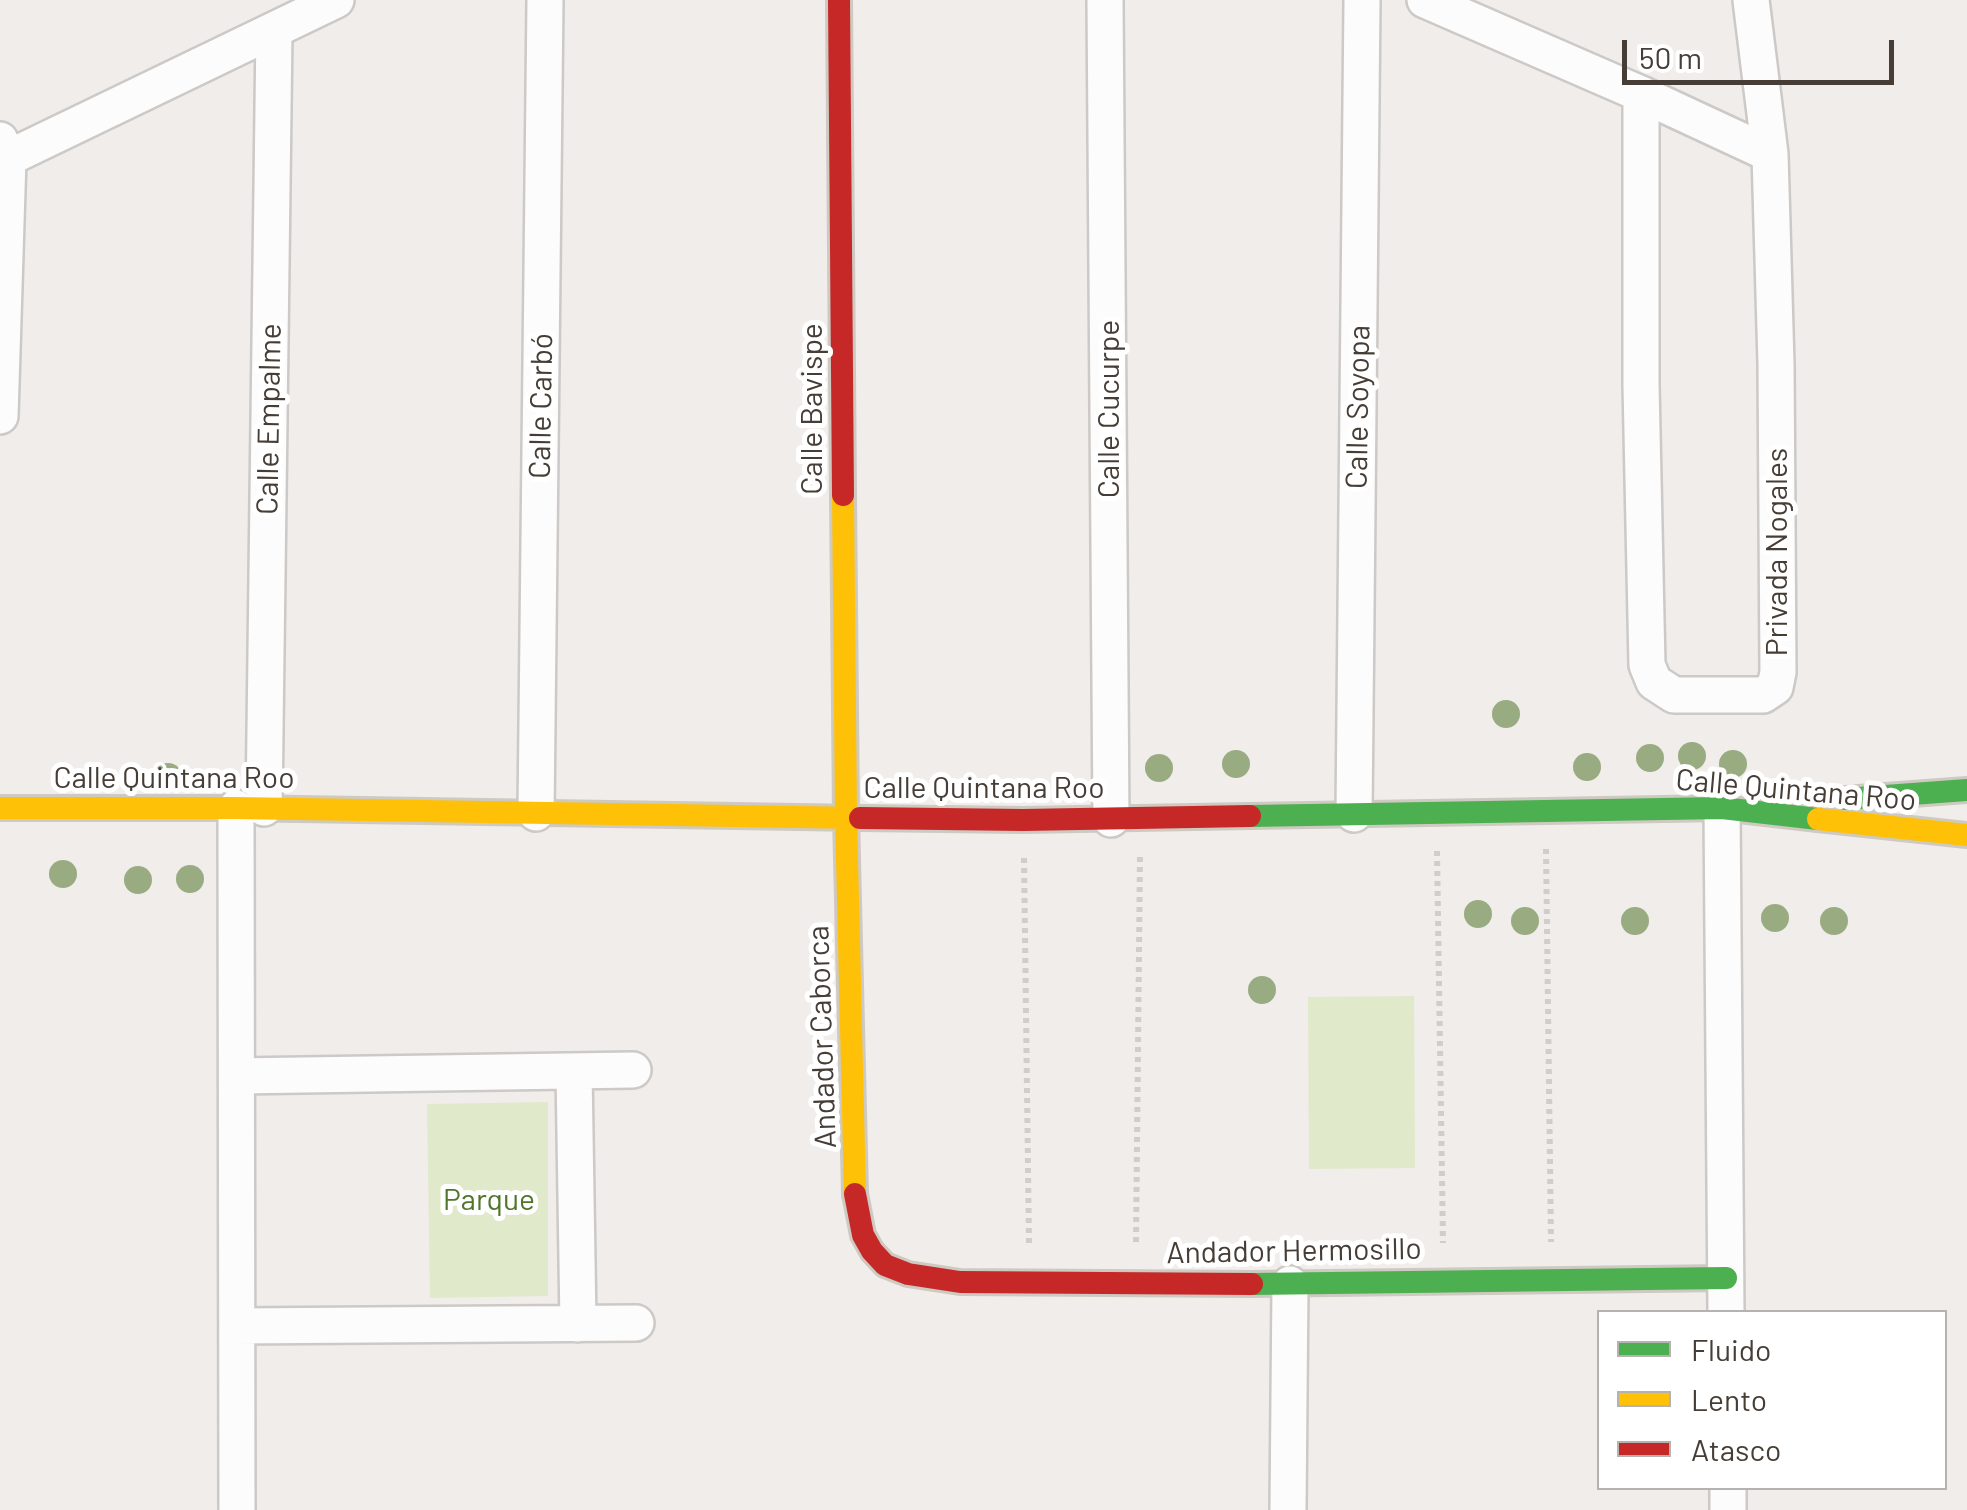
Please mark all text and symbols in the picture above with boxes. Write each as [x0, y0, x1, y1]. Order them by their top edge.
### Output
scale bar [1627, 20, 1900, 82]
text: 50 m [1639, 39, 1702, 75]
street label: Calle Cucurpe [1091, 320, 1127, 498]
street label: Calle Empalme [249, 323, 289, 515]
street label: Calle Bavispe [794, 323, 830, 495]
street label: Calle Soyopa [1339, 325, 1377, 489]
street label: Calle Carbó [522, 333, 560, 479]
street label: Privada Nogales [1759, 448, 1795, 656]
street label: Calle Quintana Roo [53, 760, 295, 796]
street label: Calle Quintana Roo [1674, 762, 1918, 818]
street label: Calle Quintana Roo [863, 770, 1105, 806]
street label: Andador Caborca [800, 925, 844, 1149]
park label: Parque [443, 1182, 535, 1218]
street label: Andador Hermosillo [1166, 1231, 1422, 1271]
legend [1597, 1310, 1947, 1490]
text: Fluido [1691, 1331, 1771, 1367]
text: Lento [1691, 1381, 1767, 1417]
text: Atasco [1691, 1431, 1781, 1467]

